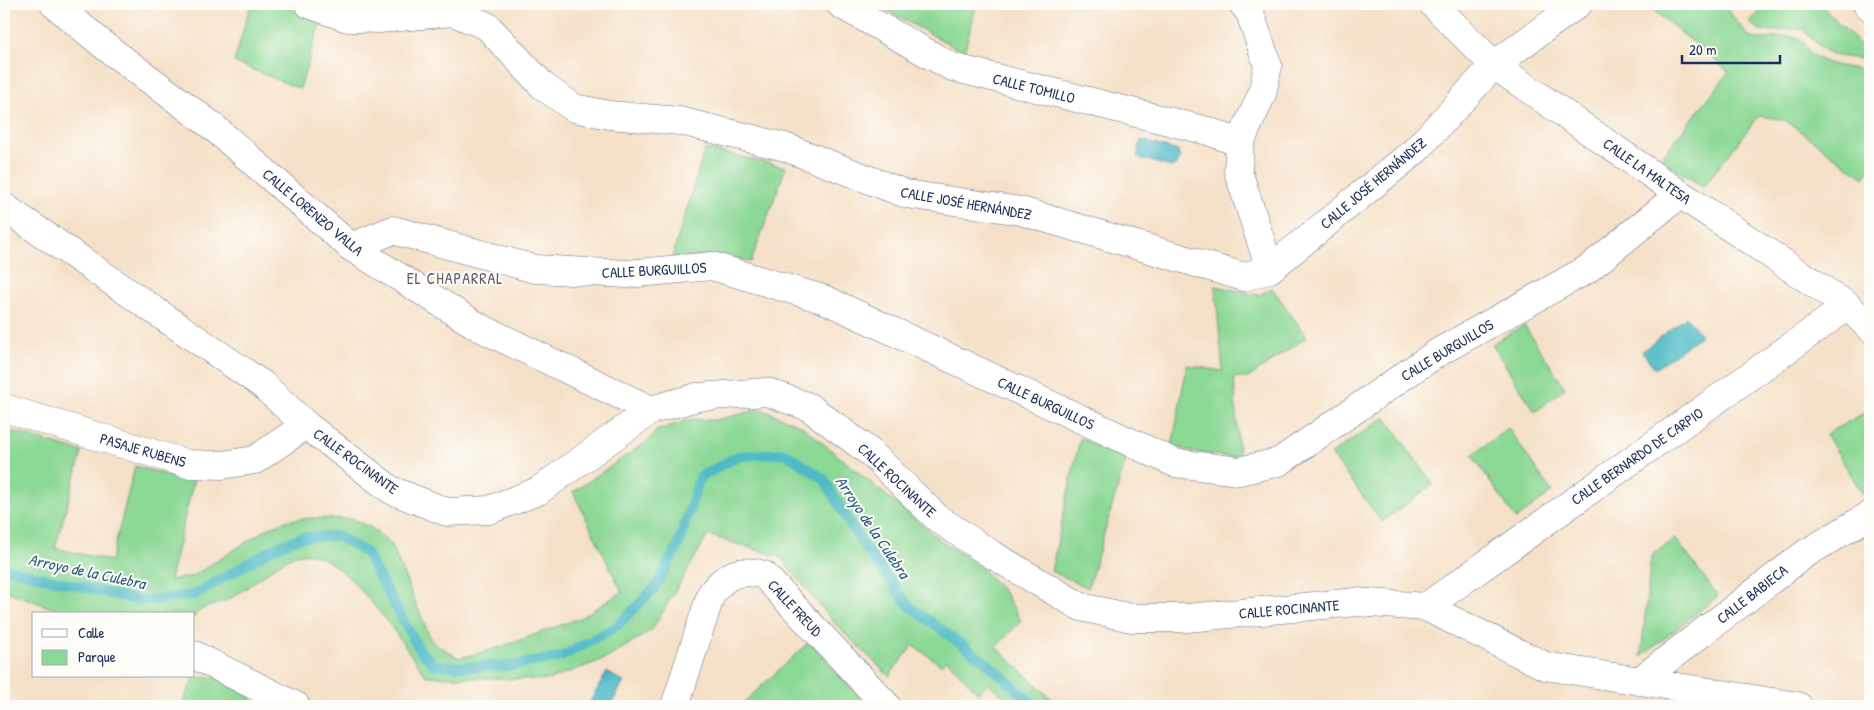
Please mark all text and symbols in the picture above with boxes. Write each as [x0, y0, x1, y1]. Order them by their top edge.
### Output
scale bar [1682, 32, 1779, 64]
text: 20 m [1689, 39, 1716, 60]
street label: CALLE TOMILLO [991, 68, 1077, 108]
street label: CALLE JOSÉ HERNÁNDEZ [1315, 132, 1431, 234]
street label: CALLE LA MALTESA [1599, 133, 1696, 209]
street label: CALLE LORENZO VALLA [258, 164, 368, 261]
street label: CALLE JOSÉ HERNÁNDEZ [899, 181, 1034, 225]
street label: CALLE BURGUILLOS [601, 257, 707, 283]
district label: EL CHAPARRAL [407, 267, 503, 289]
street label: CALLE BURGUILLOS [1397, 314, 1497, 386]
street label: CALLE BURGUILLOS [994, 371, 1098, 435]
street label: CALLE BERNARDO DE CARPIO [1566, 402, 1708, 510]
street label: CALLE ROCINANTE [309, 423, 403, 499]
street label: PASAJE RUBENS [98, 428, 189, 472]
street label: CALLE ROCINANTE [853, 438, 941, 522]
water label: Arroyo de la Culebra [831, 472, 916, 584]
water label: Arroyo de la Culebra [27, 548, 149, 594]
street label: CALLE BABIECA [1712, 559, 1792, 628]
street label: CALLE FREUD [763, 575, 828, 642]
street label: CALLE ROCINANTE [1238, 594, 1340, 624]
legend [32, 612, 195, 678]
text: Calle [78, 622, 105, 643]
text: Parque [78, 646, 116, 667]

